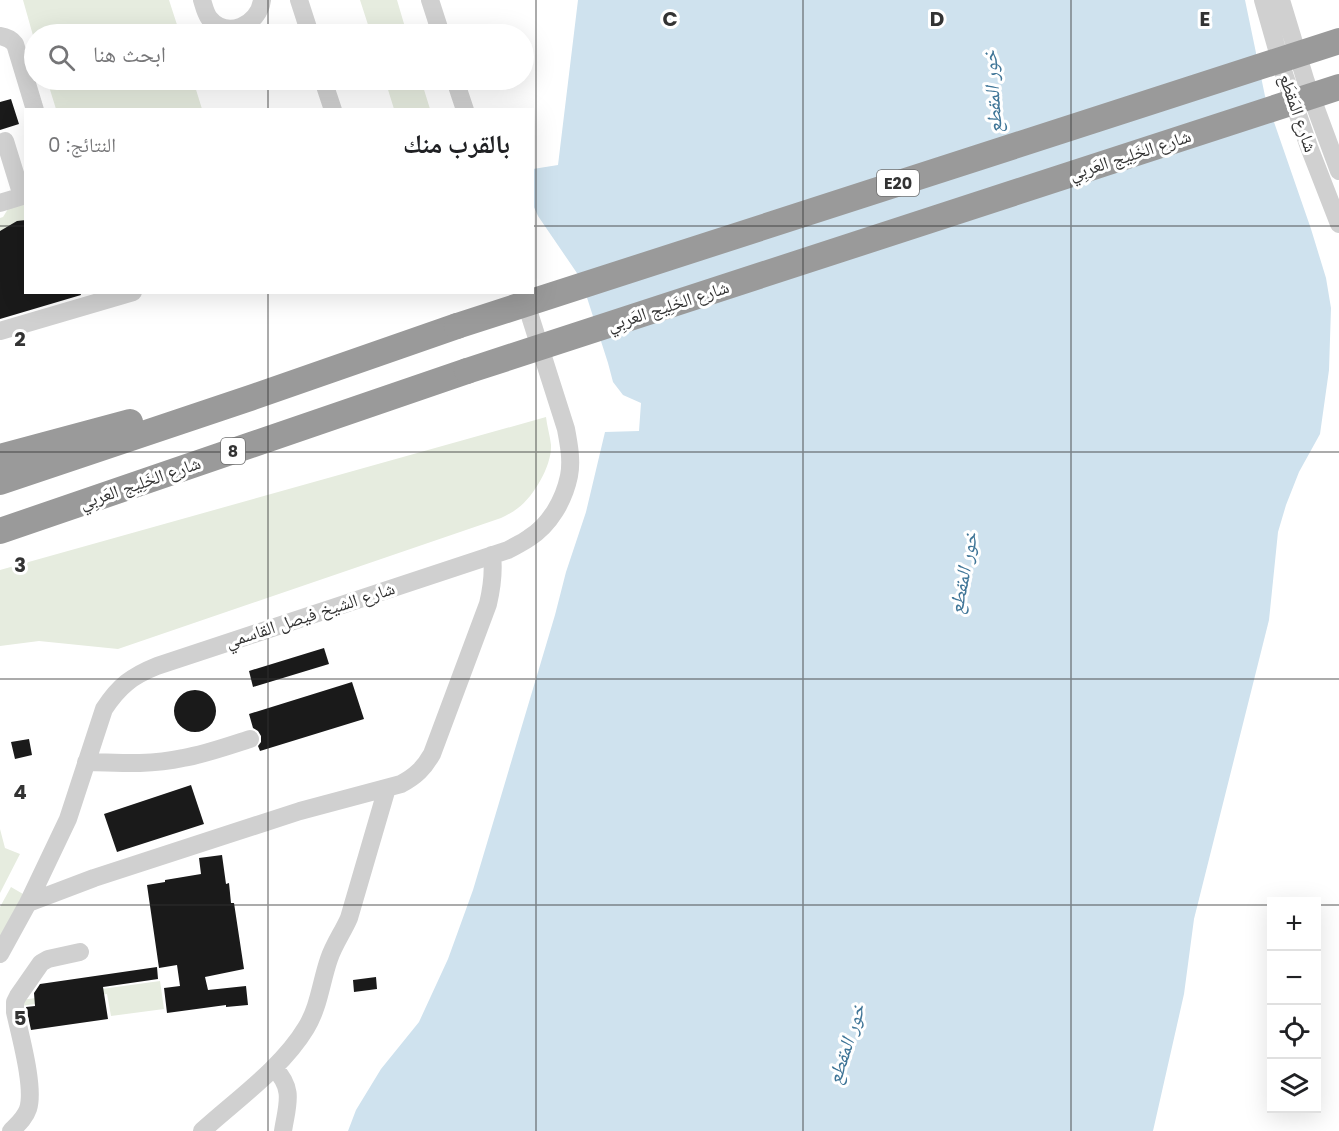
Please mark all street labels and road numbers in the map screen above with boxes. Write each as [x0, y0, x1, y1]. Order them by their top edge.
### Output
street label: شارع المَقطَع [1273, 70, 1324, 155]
street label: شارع الخَلِيج العَربِي [1066, 123, 1195, 188]
road number: E20 [877, 170, 919, 196]
street label: شارع الخَلِيج العَربِي [604, 274, 733, 339]
road number: 8 [221, 438, 245, 464]
street label: شارع الخَلِيج العَربِي [76, 450, 205, 517]
street label: شارع الشيخ فيصل القاسمي [222, 575, 399, 656]

